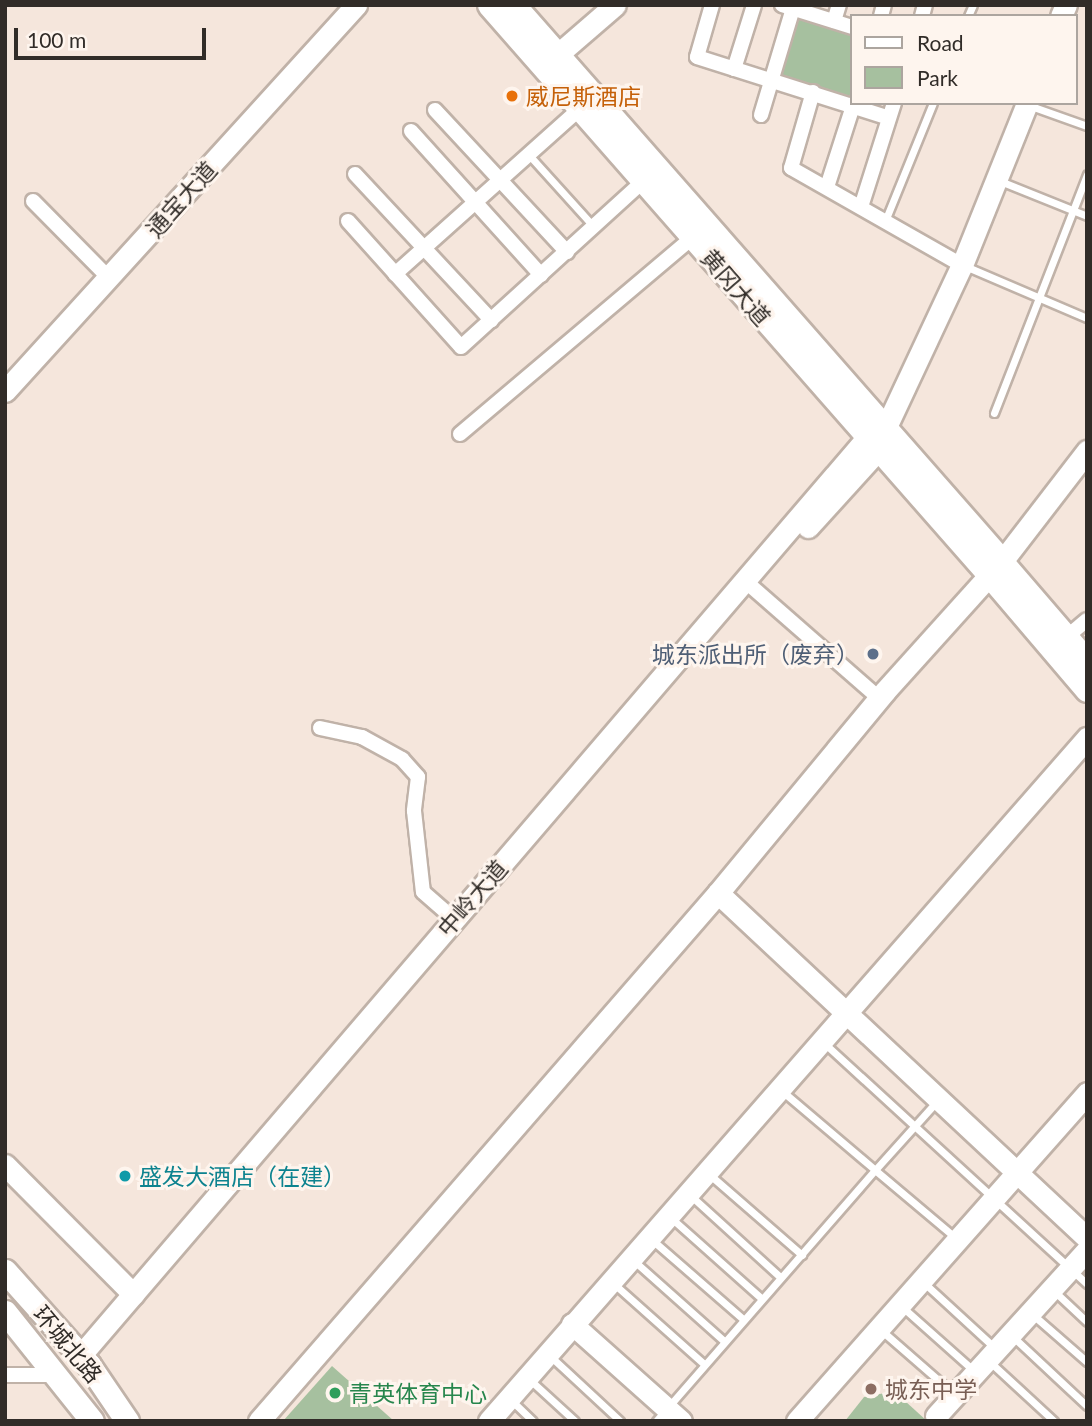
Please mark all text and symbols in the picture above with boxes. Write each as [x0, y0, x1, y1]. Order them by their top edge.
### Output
scale bar [18, 14, 210, 58]
legend [850, 14, 1078, 105]
text: 100 m [27, 27, 86, 52]
text: Road [917, 30, 964, 55]
text: Park [917, 65, 958, 90]
place label: 威尼斯酒店 [526, 82, 641, 110]
marker: 威尼斯酒店 [504, 88, 520, 104]
street label: 通宝大道 [140, 156, 222, 242]
street label: 黄冈大道 [695, 243, 777, 331]
place label: 城东派出所（废弃） [652, 640, 859, 668]
marker: 城东派出所（废弃） [865, 646, 881, 662]
street label: 中岭大道 [431, 854, 513, 942]
place label: 盛发大酒店（在建） [139, 1162, 346, 1190]
marker: 盛发大酒店（在建） [117, 1168, 133, 1184]
street label: 环城北路 [28, 1300, 108, 1388]
place label: 城东中学 [885, 1375, 977, 1403]
place label: 青英体育中心 [349, 1379, 487, 1407]
marker: 城东中学 [863, 1381, 879, 1397]
marker: 青英体育中心 [327, 1385, 343, 1401]

